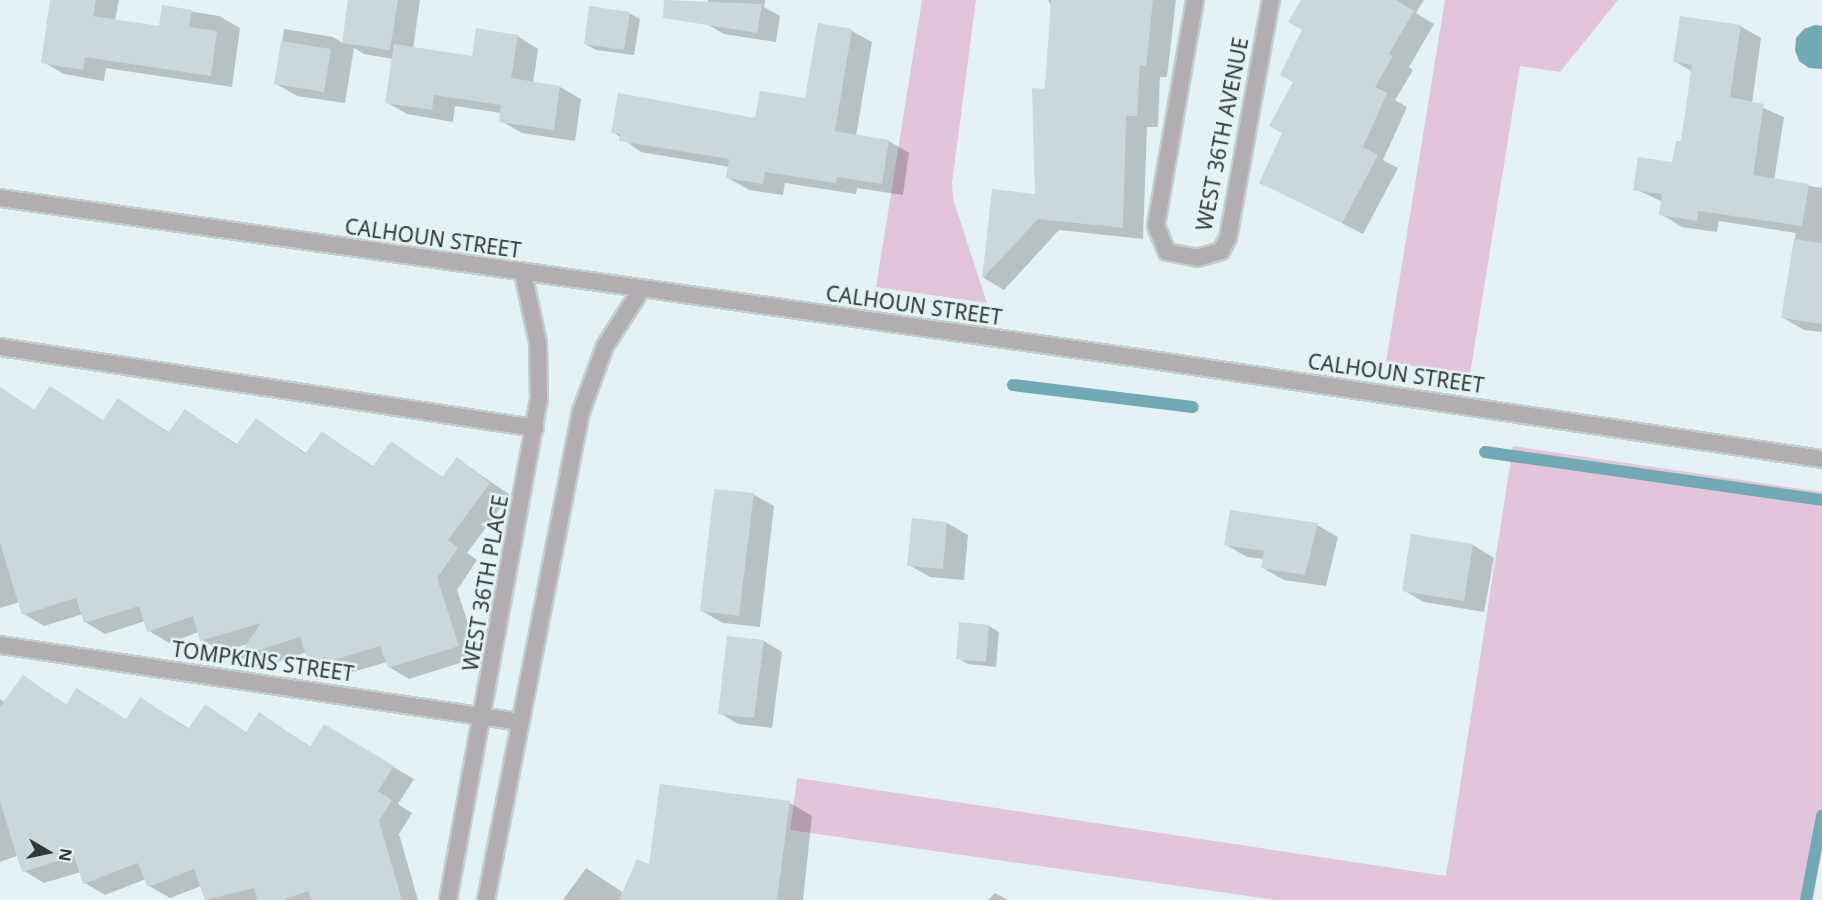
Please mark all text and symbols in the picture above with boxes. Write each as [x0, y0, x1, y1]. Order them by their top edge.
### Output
street label: WEST 36TH AVENUE [1191, 35, 1253, 233]
street label: CALHOUN STREET [343, 213, 523, 263]
street label: CALHOUN STREET [824, 280, 1004, 330]
street label: CALHOUN STREET [1306, 348, 1486, 398]
street label: WEST 36TH PLACE [457, 493, 513, 673]
street label: TOMPKINS STREET [170, 636, 356, 686]
north arrow [18, 822, 78, 882]
text: N [54, 847, 78, 863]

